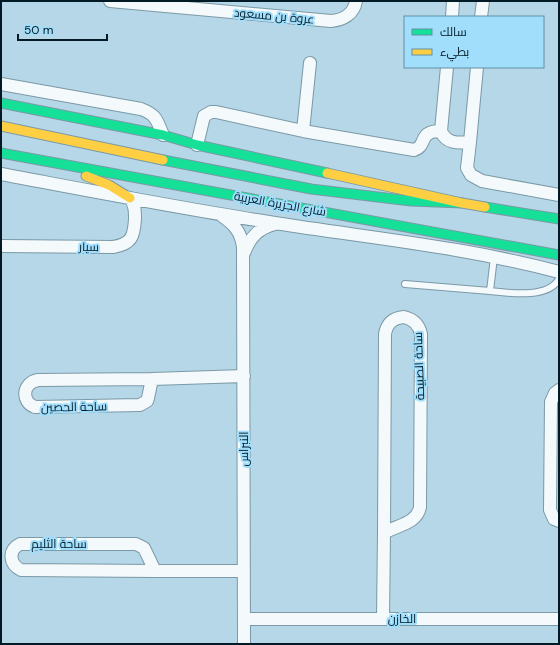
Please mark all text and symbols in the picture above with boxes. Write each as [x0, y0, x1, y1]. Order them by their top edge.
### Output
street label: عروة بن مسعود [233, 5, 315, 27]
scale bar [18, 16, 107, 42]
legend [404, 16, 544, 68]
text: 50 m [24, 22, 53, 38]
text: سالك [440, 24, 467, 40]
text: بطيء [440, 44, 469, 62]
street label: شارع الجزيرة العربية [233, 188, 327, 220]
street label: سيار [78, 239, 99, 255]
street label: ساحة الصبيحة [410, 332, 428, 400]
street label: ساحة الحصين [41, 398, 107, 416]
street label: النبراس [236, 432, 252, 466]
street label: ساحة الثليم [31, 536, 87, 552]
street label: الخازن [388, 611, 416, 627]

